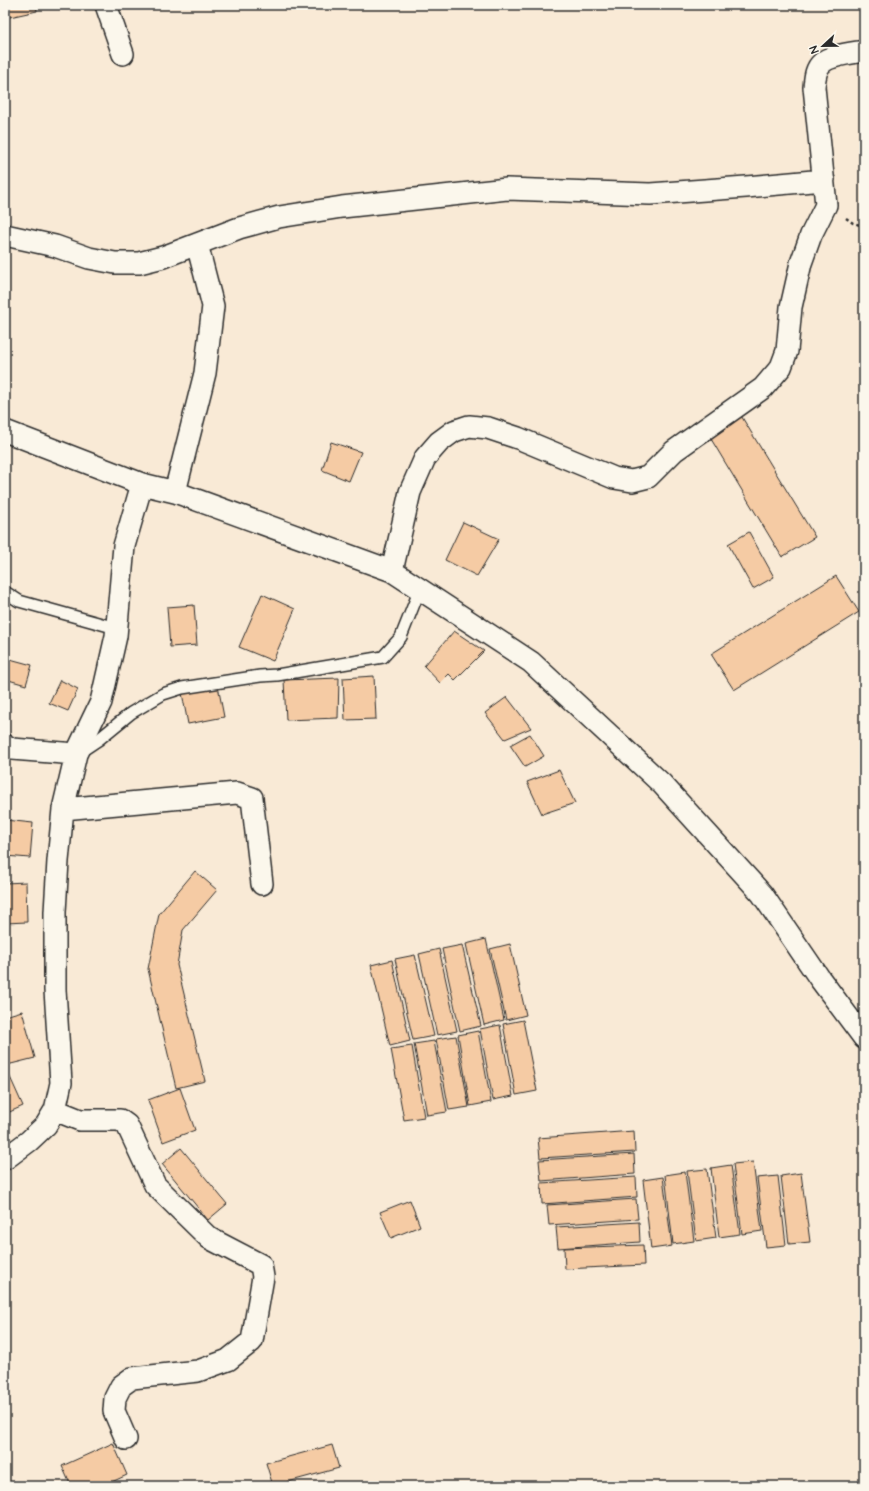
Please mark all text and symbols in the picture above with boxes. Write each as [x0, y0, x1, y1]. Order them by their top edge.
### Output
north arrow [803, 26, 843, 66]
text: N [806, 43, 822, 56]

